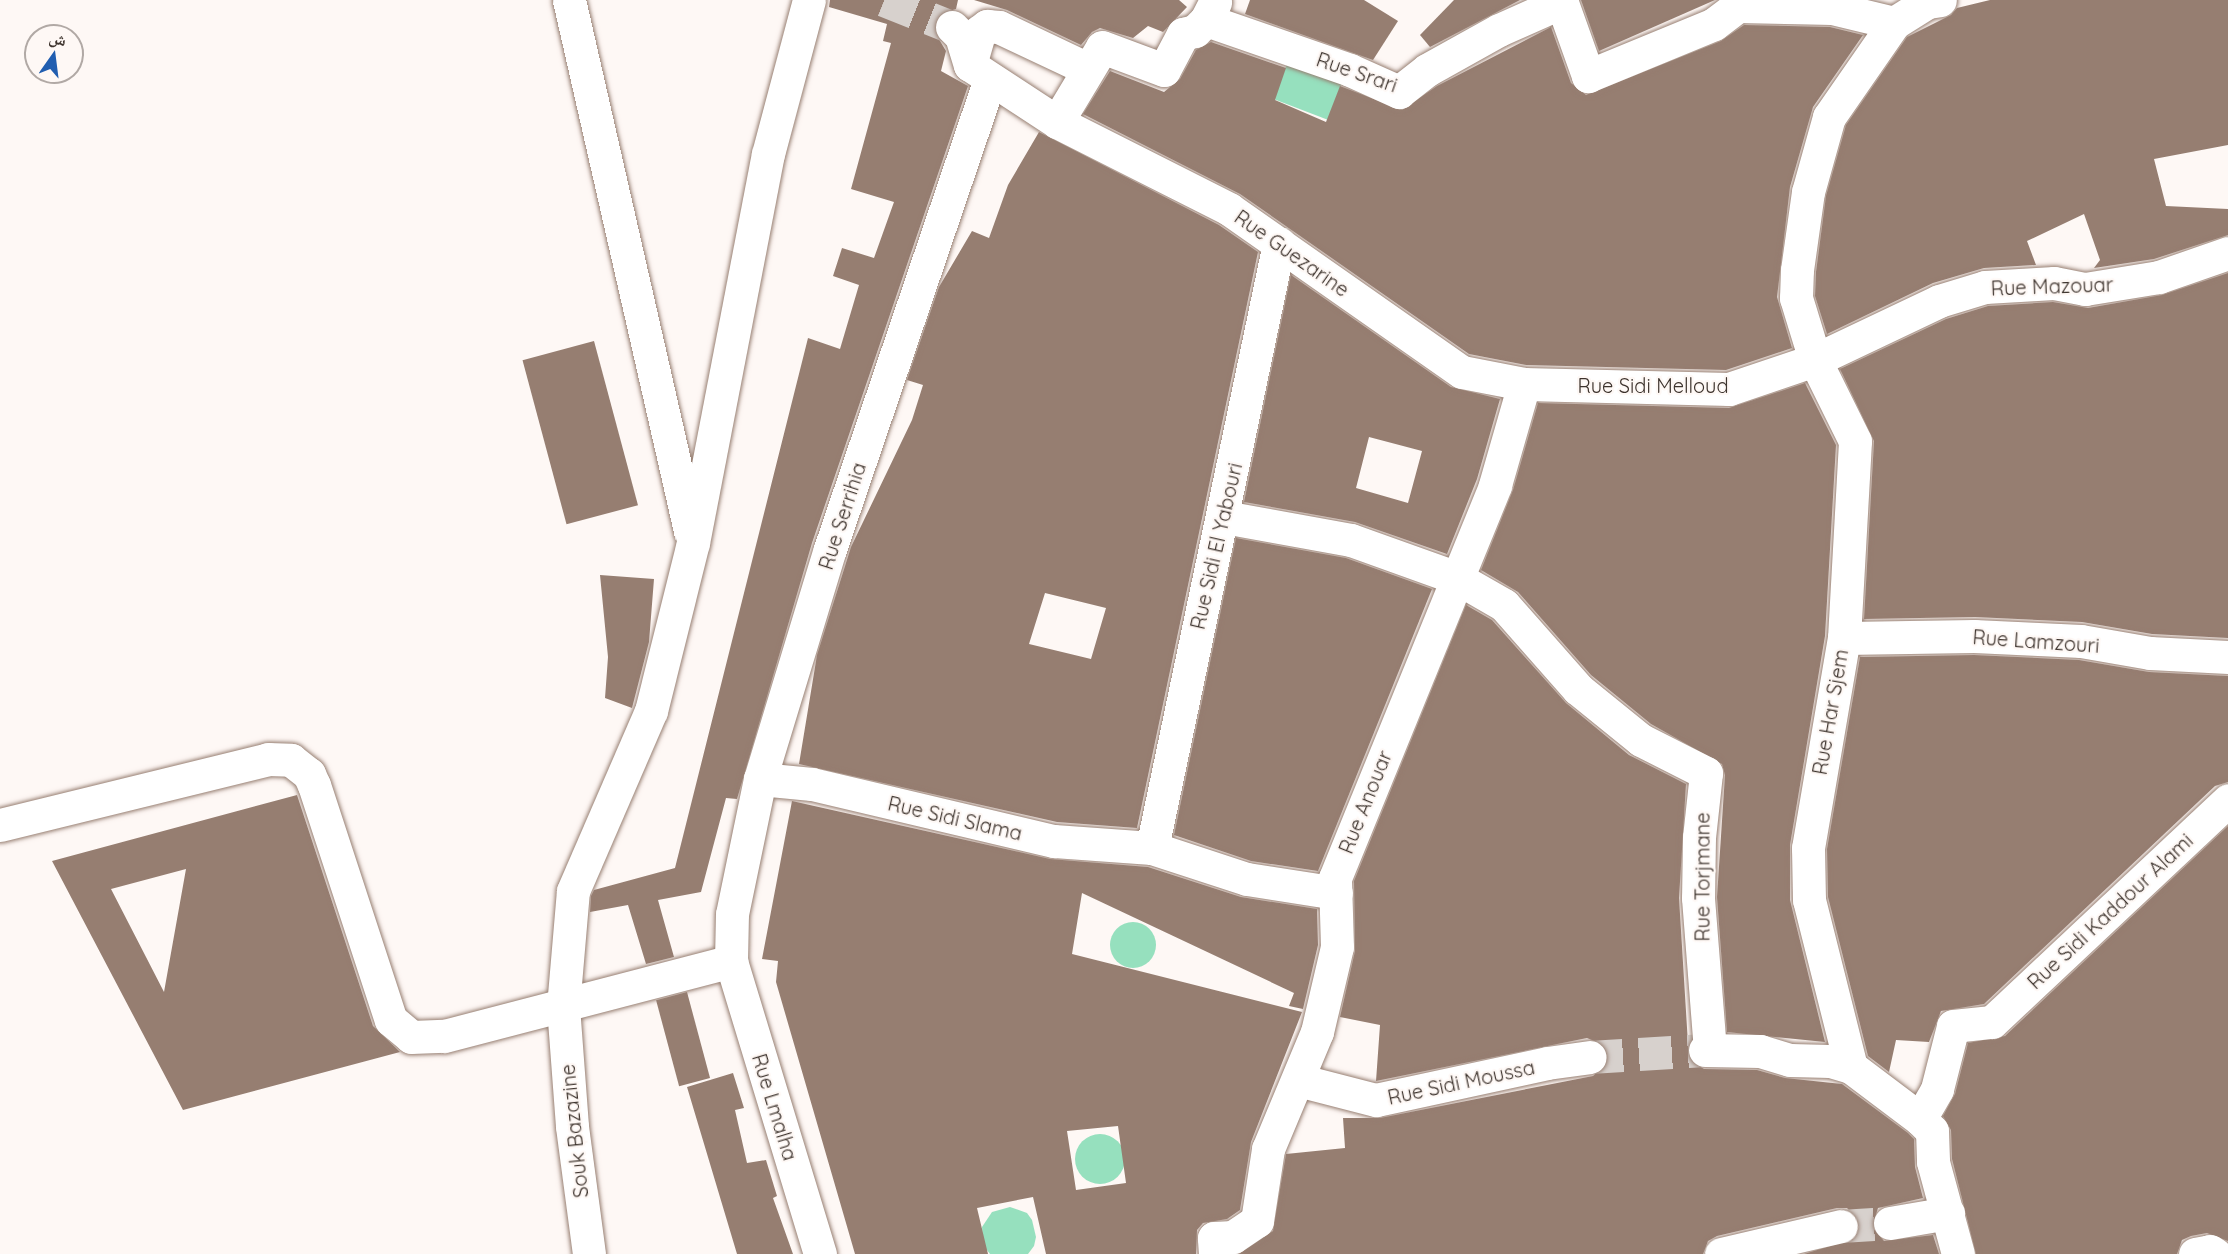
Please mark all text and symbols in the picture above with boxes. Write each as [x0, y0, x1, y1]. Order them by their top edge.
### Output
north arrow [24, 24, 84, 84]
text: ش [47, 27, 69, 50]
street label: Rue Srari [1313, 47, 1401, 97]
street label: Rue Guezarine [1230, 205, 1354, 301]
street label: Rue Mazouar [1990, 272, 2114, 300]
street label: Rue Sidi Melloud [1577, 373, 1729, 397]
street label: Rue Serrihia [813, 459, 871, 573]
street label: Rue Sidi El Yabouri [1185, 460, 1247, 632]
street label: Rue Lamzouri [1972, 625, 2100, 657]
street label: Rue Har Sjem [1807, 647, 1853, 777]
street label: Rue Anouar [1333, 747, 1397, 857]
street label: Rue Sidi Slama [886, 791, 1024, 845]
street label: Rue Torjmane [1690, 812, 1714, 942]
street label: Rue Sidi Kaddour Alami [2022, 828, 2198, 994]
street label: Rue Lmalha [747, 1051, 803, 1163]
street label: Rue Sidi Moussa [1385, 1055, 1537, 1109]
street label: Souk Bazazine [555, 1063, 593, 1199]

